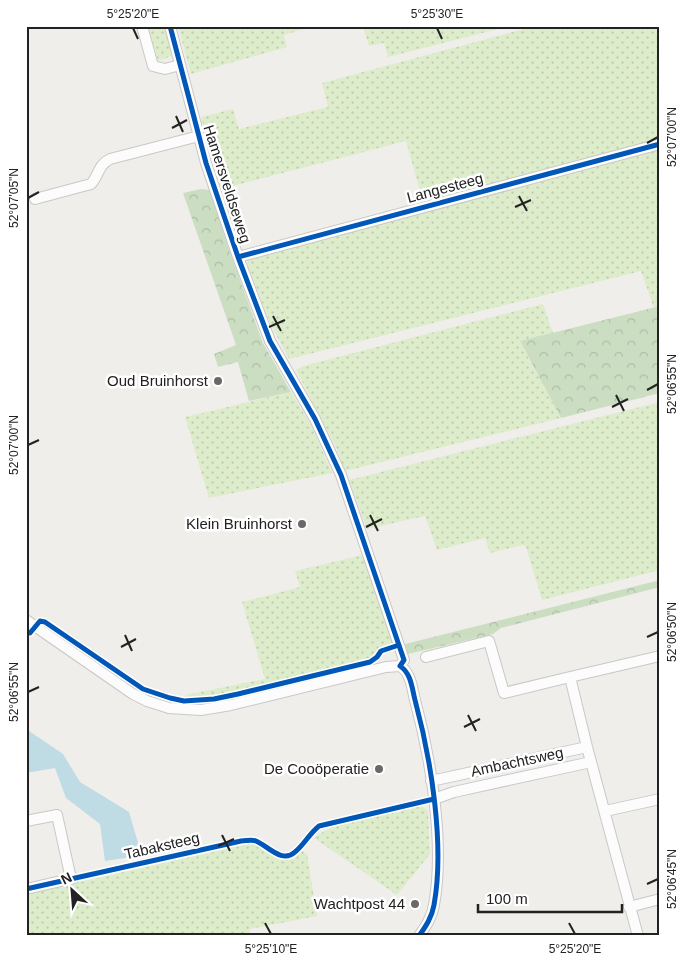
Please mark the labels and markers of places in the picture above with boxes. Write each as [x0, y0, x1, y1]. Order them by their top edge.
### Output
place label: Oud Bruinhorst [107, 372, 209, 389]
marker: Oud Bruinhorst [212, 375, 224, 387]
place label: Klein Bruinhorst [186, 515, 293, 532]
marker: Klein Bruinhorst [296, 518, 308, 530]
place label: De Cooöperatie [264, 760, 369, 777]
marker: De Cooöperatie [373, 763, 385, 775]
place label: Wachtpost 44 [314, 895, 405, 912]
marker: Wachtpost 44 [409, 898, 421, 910]

